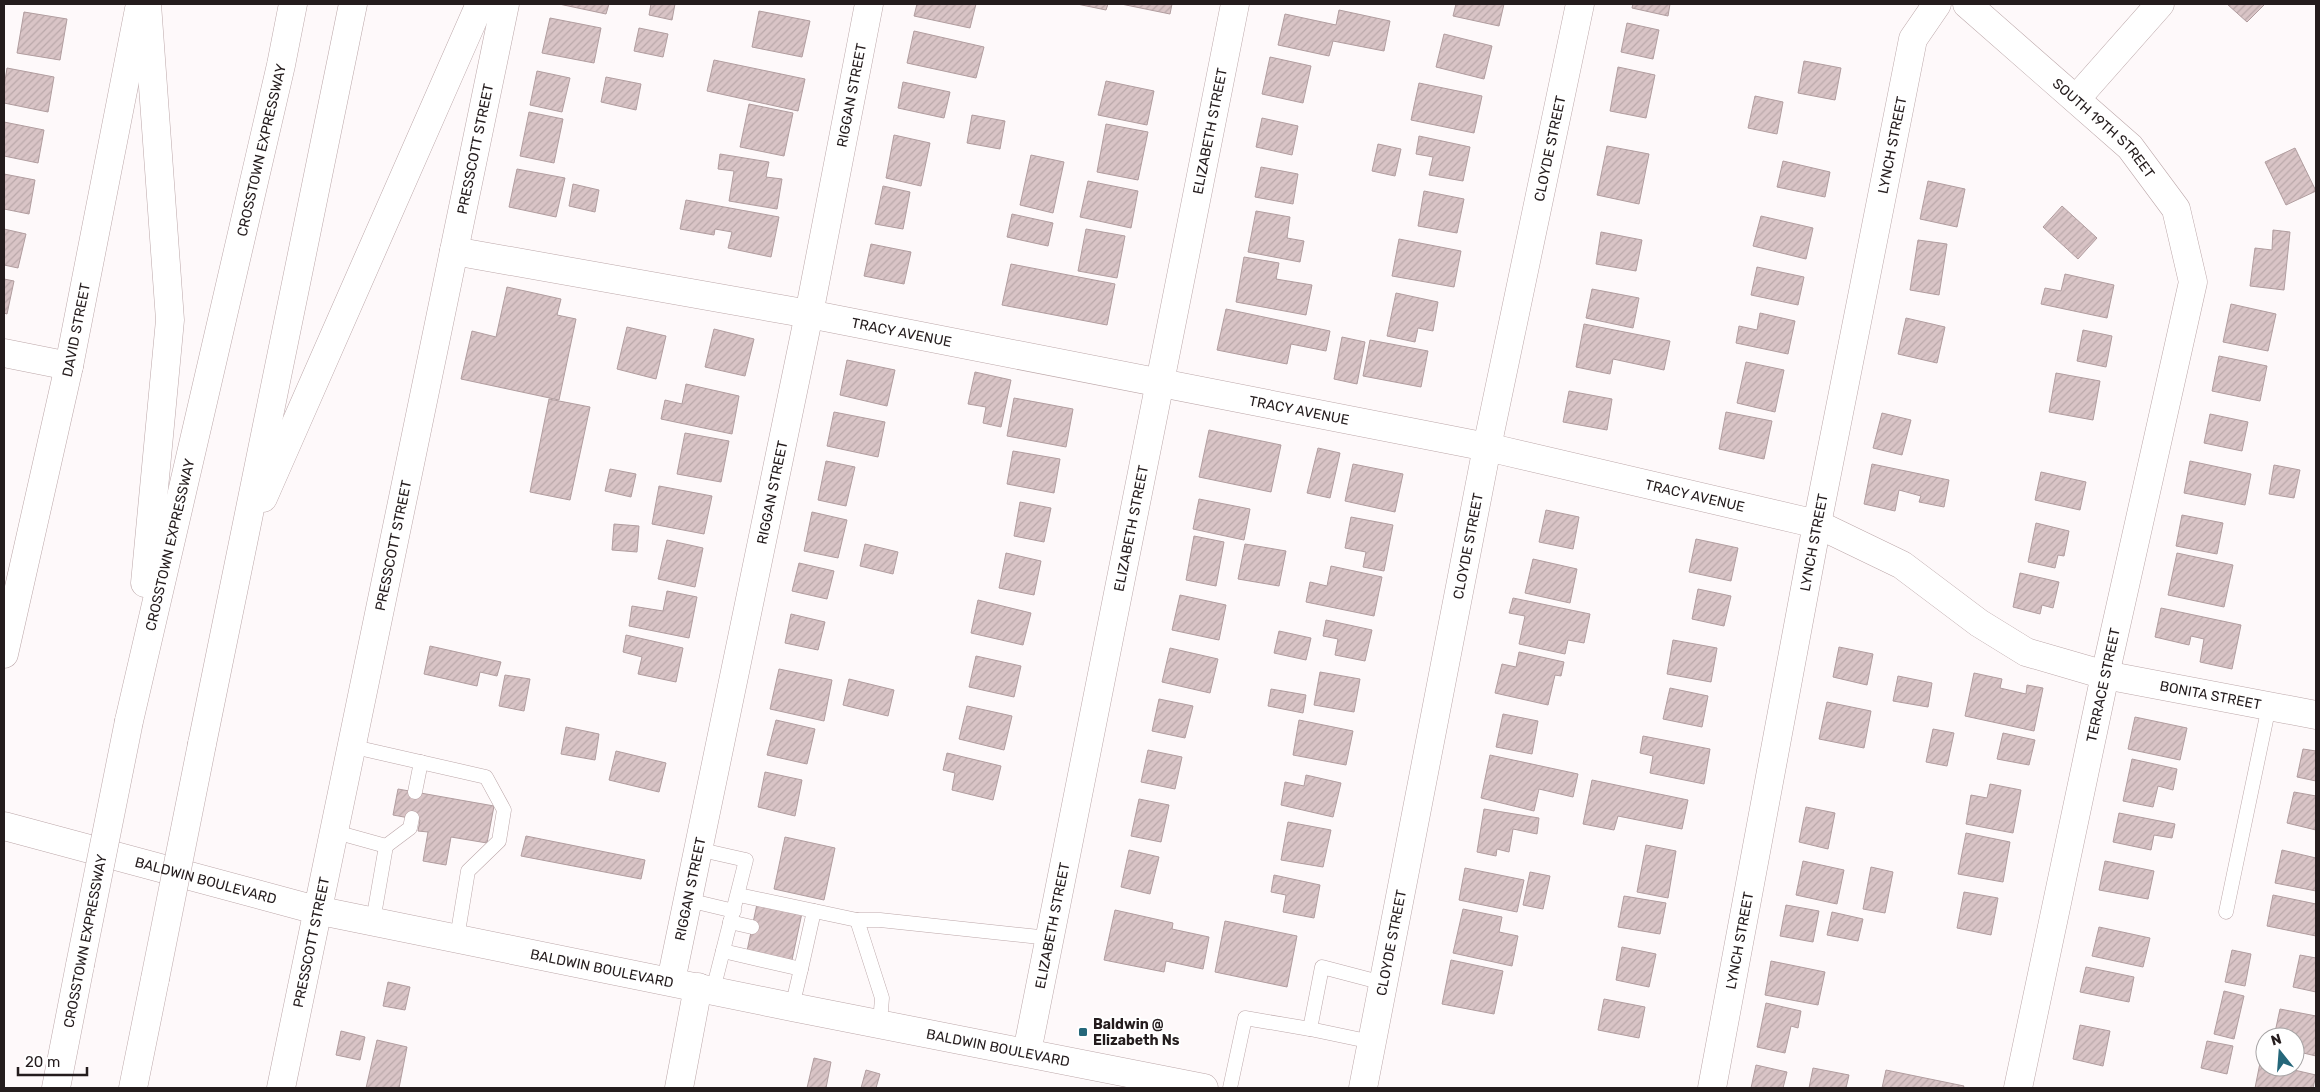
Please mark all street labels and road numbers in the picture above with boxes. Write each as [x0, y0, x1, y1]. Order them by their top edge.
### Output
street label: RIGGAN STREET [833, 42, 870, 149]
street label: CROSSTOWN EXPRESSWAY [234, 62, 290, 238]
street label: ELIZABETH STREET [1189, 66, 1231, 196]
street label: SOUTH 19TH STREET [2049, 75, 2158, 182]
street label: PRESSCOTT STREET [454, 82, 497, 216]
street label: CLOYDE STREET [1531, 94, 1570, 203]
street label: LYNCH STREET [1875, 95, 1910, 195]
street label: DAVID STREET [59, 282, 94, 379]
street label: TRACY AVENUE [850, 315, 953, 351]
street label: TRACY AVENUE [1247, 393, 1351, 429]
street label: RIGGAN STREET [754, 439, 792, 546]
street label: CROSSTOWN EXPRESSWAY [142, 457, 199, 633]
street label: ELIZABETH STREET [1111, 464, 1152, 593]
street label: TRACY AVENUE [1643, 476, 1746, 516]
street label: PRESSCOTT STREET [372, 479, 415, 612]
street label: CLOYDE STREET [1450, 492, 1487, 601]
street label: LYNCH STREET [1797, 492, 1832, 593]
street label: TERRACE STREET [2083, 626, 2124, 744]
street label: BONITA STREET [2158, 678, 2263, 713]
street label: RIGGAN STREET [672, 836, 710, 942]
street label: CROSSTOWN EXPRESSWAY [60, 853, 111, 1029]
street label: BALDWIN BOULEVARD [133, 854, 278, 908]
street label: ELIZABETH STREET [1032, 861, 1073, 990]
street label: PRESSCOTT STREET [290, 875, 333, 1009]
street label: CLOYDE STREET [1373, 888, 1410, 997]
street label: LYNCH STREET [1723, 890, 1757, 991]
street label: BALDWIN BOULEVARD [529, 946, 675, 992]
street label: BALDWIN BOULEVARD [925, 1026, 1071, 1070]

